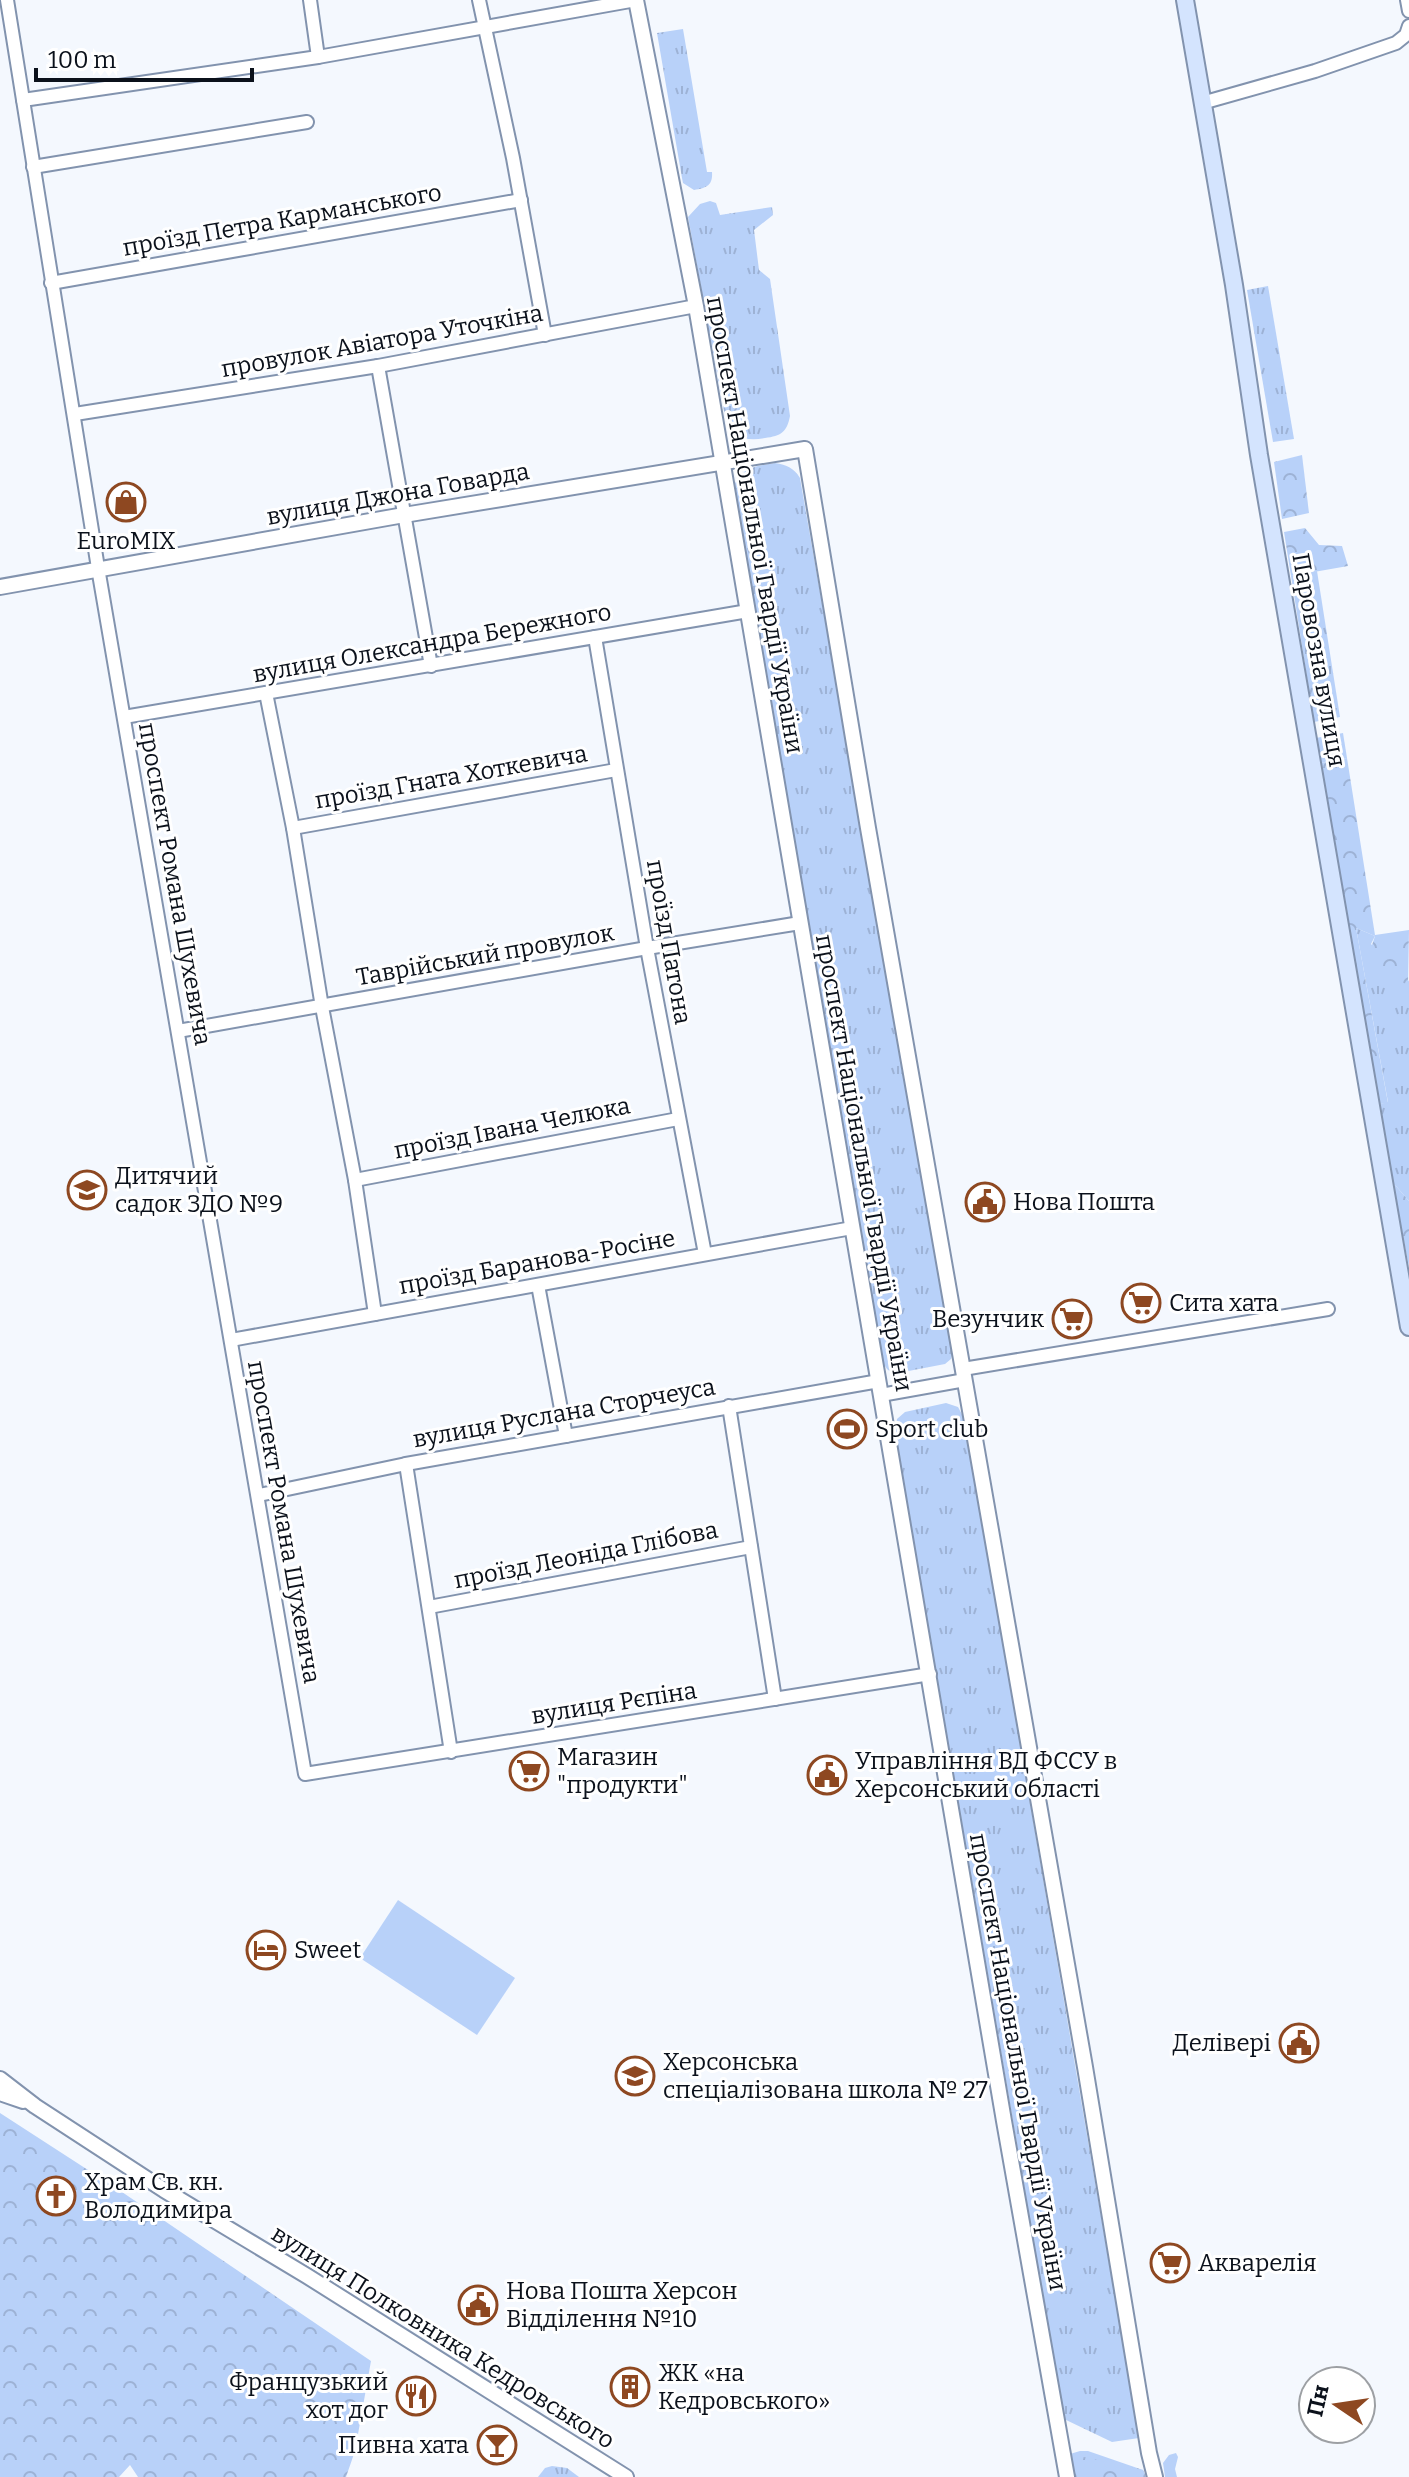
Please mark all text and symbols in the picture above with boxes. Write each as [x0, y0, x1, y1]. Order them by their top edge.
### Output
scale bar [36, 32, 252, 82]
text: 100 m [48, 46, 116, 74]
street label: проїзд Петра Карманського [120, 178, 444, 262]
street label: проспект Національної Гвардії України [701, 294, 809, 756]
street label: провулок Авіатора Уточкіна [219, 299, 545, 383]
street label: вулиця Джона Говарда [264, 457, 532, 531]
shop icon: EuroMIX [105, 481, 147, 523]
place label: EuroMIX [77, 527, 176, 555]
street label: Паровозна вулиця [1286, 551, 1352, 769]
street label: вулиця Олександра Бережного [251, 598, 613, 688]
street label: проспект Романа Шухевича [133, 720, 217, 1048]
street label: проїзд Гната Хоткевича [313, 739, 589, 815]
street label: проїзд Патона [641, 857, 697, 1027]
street label: Таврійський провулок [354, 919, 616, 991]
street label: проспект Національної Гвардії України [810, 932, 918, 1394]
street label: проїзд Івана Челюка [391, 1091, 633, 1165]
place label: Дитячий садок ЗДО №9 [115, 1162, 283, 1218]
school or university icon: Дитячий садок ЗДО №9 [66, 1169, 108, 1211]
public building icon: Нова Пошта [964, 1181, 1006, 1223]
place label: Нова Пошта [1013, 1188, 1155, 1216]
street label: проїзд Баранова-Росіне [397, 1224, 677, 1300]
supermarket icon: Сита хата [1120, 1282, 1162, 1324]
place label: Сита хата [1169, 1289, 1279, 1317]
supermarket icon: Везунчик [1051, 1298, 1093, 1340]
place label: Везунчик [932, 1305, 1044, 1333]
street label: проспект Романа Шухевича [242, 1358, 326, 1686]
street label: вулиця Руслана Сторчеуса [411, 1373, 717, 1453]
sports icon: Sport club [826, 1408, 868, 1450]
place label: Sport club [875, 1415, 988, 1443]
street label: проїзд Леоніда Глібова [452, 1516, 720, 1594]
street label: вулиця Рєпіна [529, 1676, 699, 1730]
place label: Магазин "продукти" [557, 1743, 688, 1799]
place label: Управління ВД ФССУ в Херсонський області [855, 1747, 1117, 1803]
supermarket icon: Магазин "продукти" [508, 1750, 550, 1792]
public building icon: Управління ВД ФССУ в Херсонський області [806, 1754, 848, 1796]
street label: проспект Національної Гвардії України [964, 1831, 1072, 2293]
hotel icon: Sweet [245, 1929, 287, 1971]
place label: Sweet [294, 1936, 361, 1964]
public building icon: Делівері [1278, 2022, 1320, 2064]
place label: Делівері [1173, 2029, 1271, 2057]
place label: Херсонська спеціалізована школа № 27 [663, 2048, 988, 2104]
school or university icon: Херсонська спеціалізована школа № 27 [614, 2055, 656, 2097]
place label: Храм Св. кн. Володимира [84, 2168, 232, 2224]
church icon: Храм Св. кн. Володимира [35, 2175, 77, 2217]
street label: вулиця Полковника Кедровського [266, 2219, 620, 2455]
supermarket icon: Акварелія [1149, 2242, 1191, 2284]
place label: Акварелія [1198, 2249, 1317, 2277]
place label: Нова Пошта Херсон Відділення №10 [506, 2277, 737, 2333]
public building icon: Нова Пошта Херсон Відділення №10 [457, 2284, 499, 2326]
place label: ЖК «на Кедровського» [658, 2359, 830, 2415]
north arrow [1297, 2365, 1377, 2445]
building icon: ЖК «на Кедровського» [609, 2366, 651, 2408]
place label: Французький хот дог [229, 2368, 389, 2424]
restaurant icon: Французький хот дог [395, 2375, 437, 2417]
text: Пн [1301, 2382, 1335, 2419]
bar icon: Пивна хата [476, 2424, 518, 2466]
place label: Пивна хата [338, 2431, 469, 2459]

